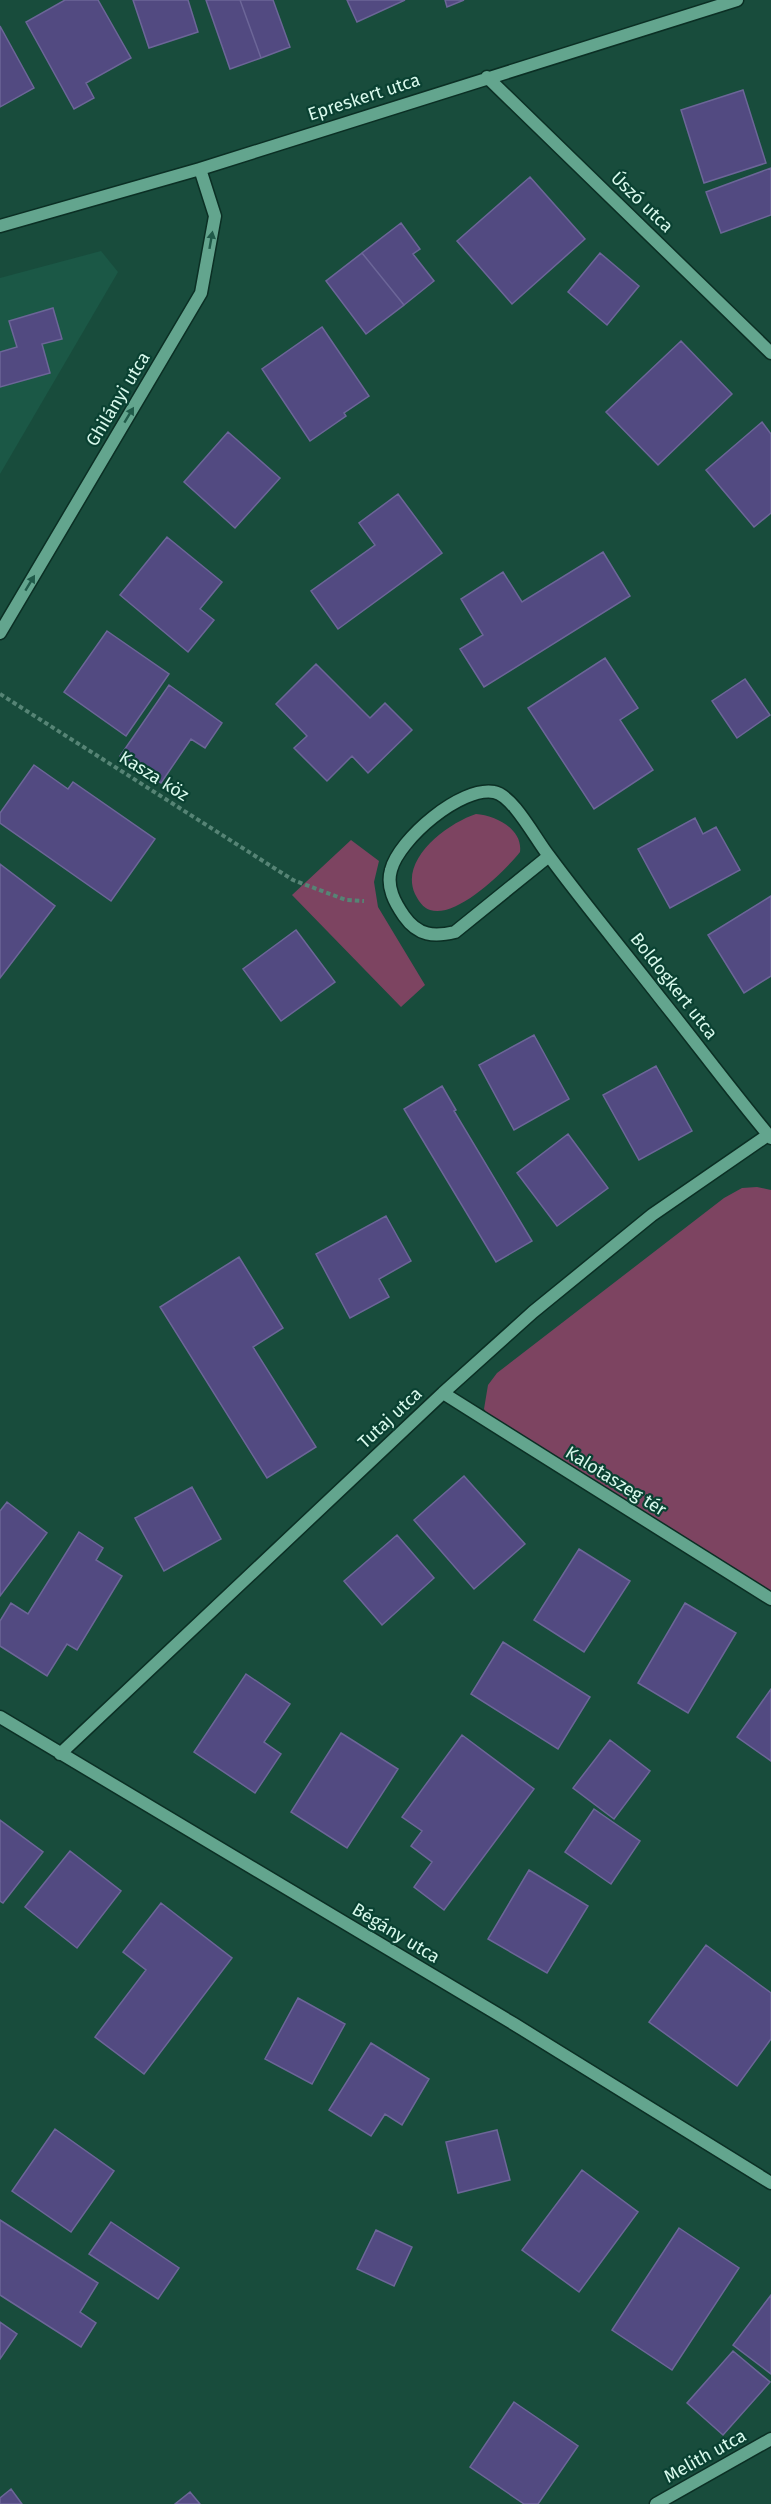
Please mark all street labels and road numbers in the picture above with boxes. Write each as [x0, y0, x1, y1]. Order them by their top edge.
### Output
street label: Epreskert utca [305, 68, 423, 126]
street label: Úszó utca [606, 166, 678, 237]
street label: Ghilányi utca [81, 348, 155, 450]
street label: Kasza köz [115, 746, 193, 806]
street label: Boldogkert utca [626, 928, 722, 1044]
street label: Tutaj utca [353, 1383, 427, 1453]
street label: Kalotaszeg tér [561, 1441, 671, 1521]
street label: Bégány utca [348, 1898, 444, 1968]
street label: Melith utca [660, 2424, 750, 2488]

